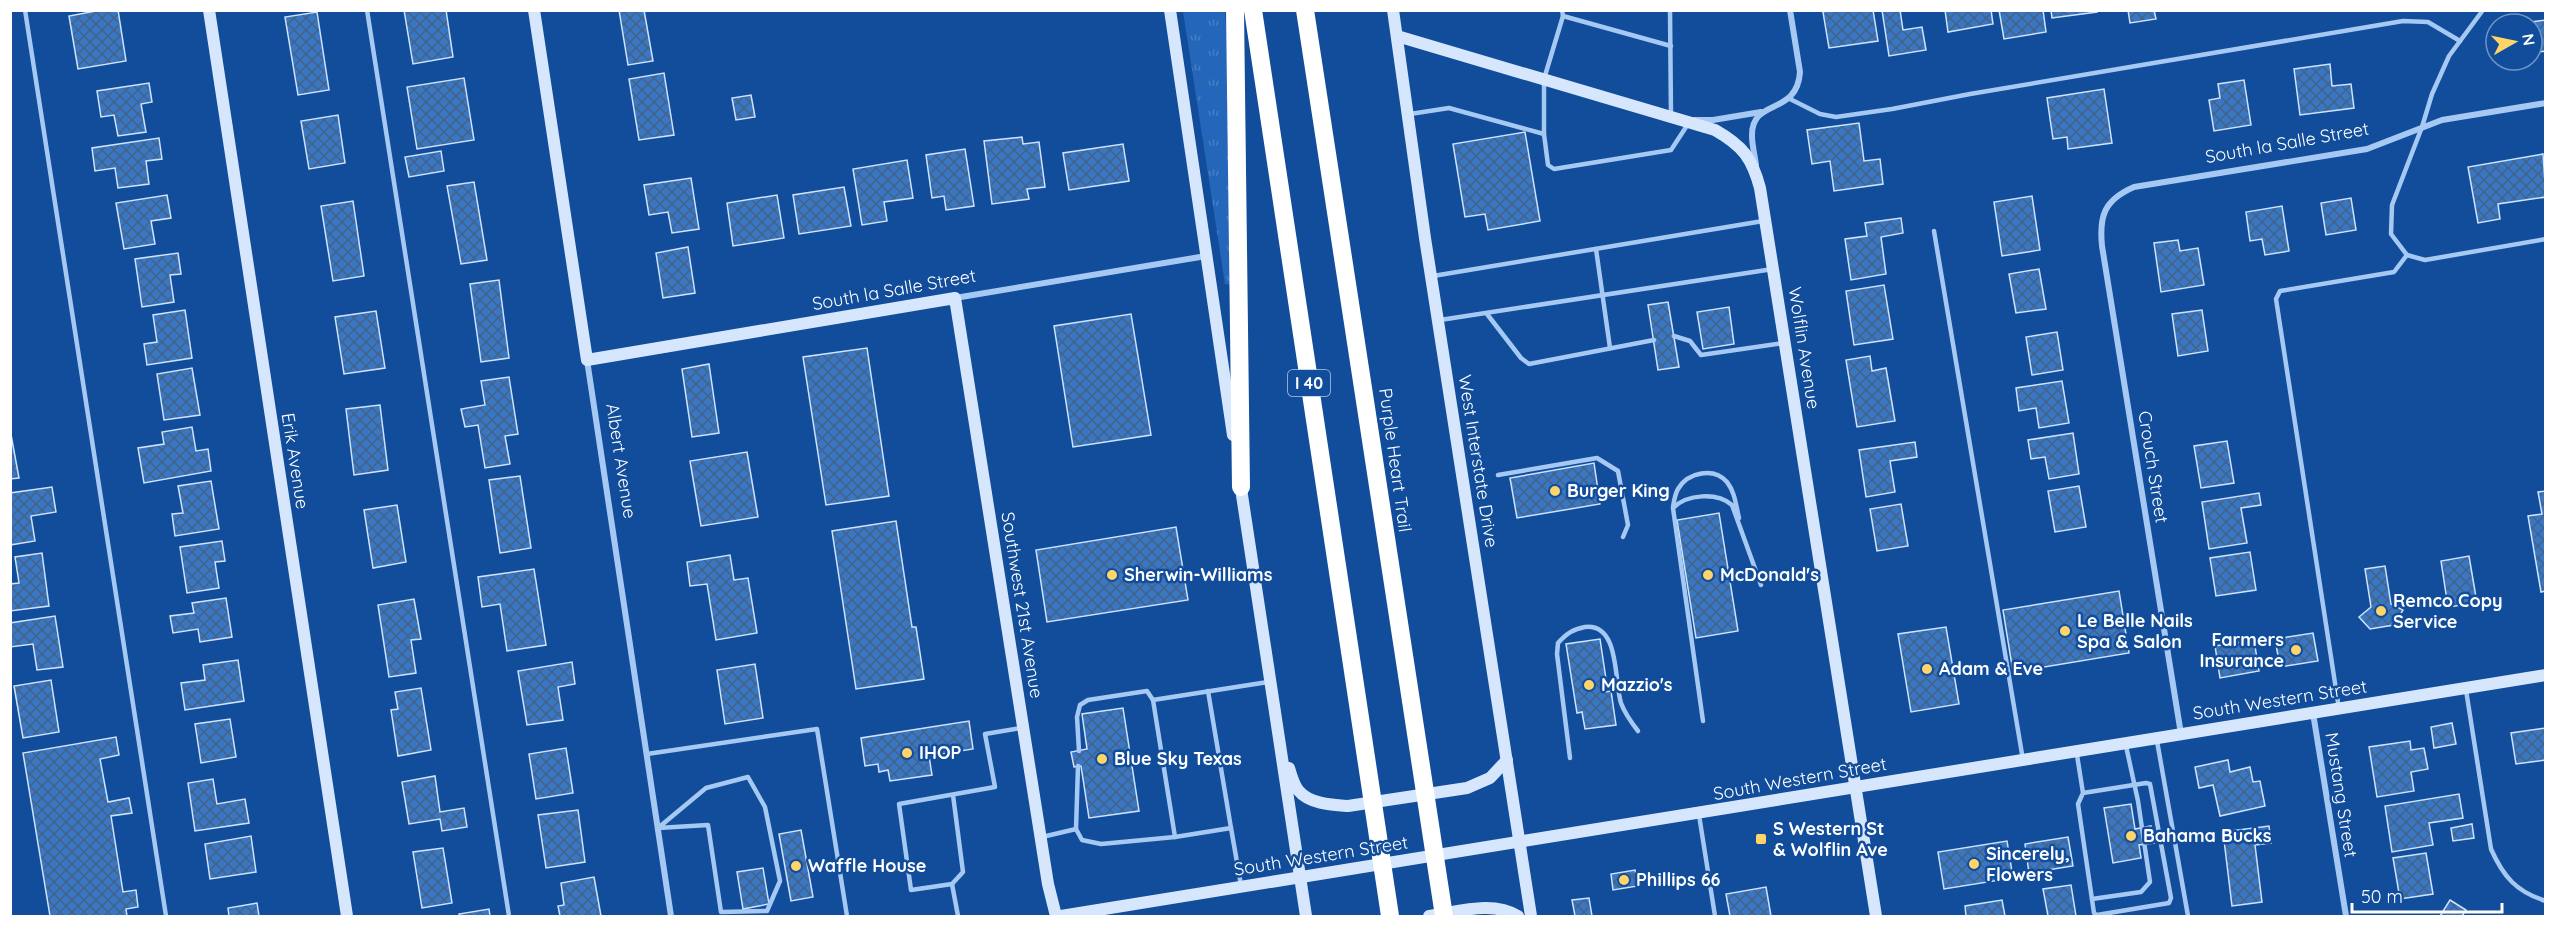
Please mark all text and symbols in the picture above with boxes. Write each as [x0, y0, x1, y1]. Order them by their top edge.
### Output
north arrow [2484, 12, 2544, 72]
text: N [2518, 32, 2540, 47]
street label: South la Salle Street [2203, 117, 2371, 168]
street label: South la Salle Street [810, 264, 978, 315]
street label: Wolflin Avenue [1783, 285, 1826, 411]
road number: I 40 [1288, 370, 1330, 396]
street label: West Interstate Drive [1453, 373, 1504, 549]
street label: Purple Heart Trail [1374, 386, 1417, 533]
street label: Albert Avenue [601, 402, 642, 520]
street label: Crouch Street [2133, 409, 2174, 525]
street label: Erik Avenue [277, 411, 314, 511]
place label: Burger King [1567, 479, 1670, 502]
marker: Burger King [1548, 484, 1562, 498]
street label: Southwest 21st Avenue [996, 510, 1049, 700]
place label: Sherwin-Williams [1124, 563, 1273, 586]
place label: McDonald's [1720, 563, 1819, 586]
marker: Sherwin-Williams [1105, 568, 1119, 582]
marker: McDonald's [1701, 568, 1715, 582]
place label: Remco Copy Service [2393, 589, 2503, 633]
marker: Remco Copy Service [2374, 604, 2388, 618]
place label: Le Belle Nails Spa & Salon [2077, 609, 2193, 653]
marker: Le Belle Nails Spa & Salon [2058, 624, 2072, 638]
place label: Farmers Insurance [2199, 628, 2284, 672]
marker: Farmers Insurance [2289, 643, 2303, 657]
place label: Adam & Eve [1939, 657, 2043, 680]
marker: Adam & Eve [1920, 662, 1934, 676]
place label: Mazzio's [1601, 673, 1673, 696]
street label: South Western Street [2191, 674, 2369, 725]
marker: Mazzio's [1582, 678, 1596, 692]
street label: Mustang Street [2320, 731, 2363, 859]
place label: IHOP [919, 741, 962, 764]
marker: IHOP [900, 746, 914, 760]
place label: Blue Sky Texas [1114, 747, 1242, 770]
marker: Blue Sky Texas [1095, 752, 1109, 766]
street label: South Western Street [1711, 752, 1888, 805]
place label: S Western St & Wolflin Ave [1773, 817, 1888, 861]
place label: Bahama Bucks [2143, 824, 2272, 847]
marker: Bahama Bucks [2124, 829, 2138, 843]
street label: South Western Street [1232, 830, 1410, 881]
marker: S Western St & Wolflin Ave [1754, 832, 1768, 846]
place label: Sincerely, Flowers [1986, 842, 2070, 886]
place label: Waffle House [808, 854, 926, 877]
marker: Sincerely, Flowers [1967, 857, 1981, 871]
marker: Waffle House [789, 859, 803, 873]
place label: Phillips 66 [1636, 868, 1721, 891]
marker: Phillips 66 [1617, 873, 1631, 887]
scale bar [2352, 876, 2502, 914]
text: 50 m [2361, 885, 2403, 908]

